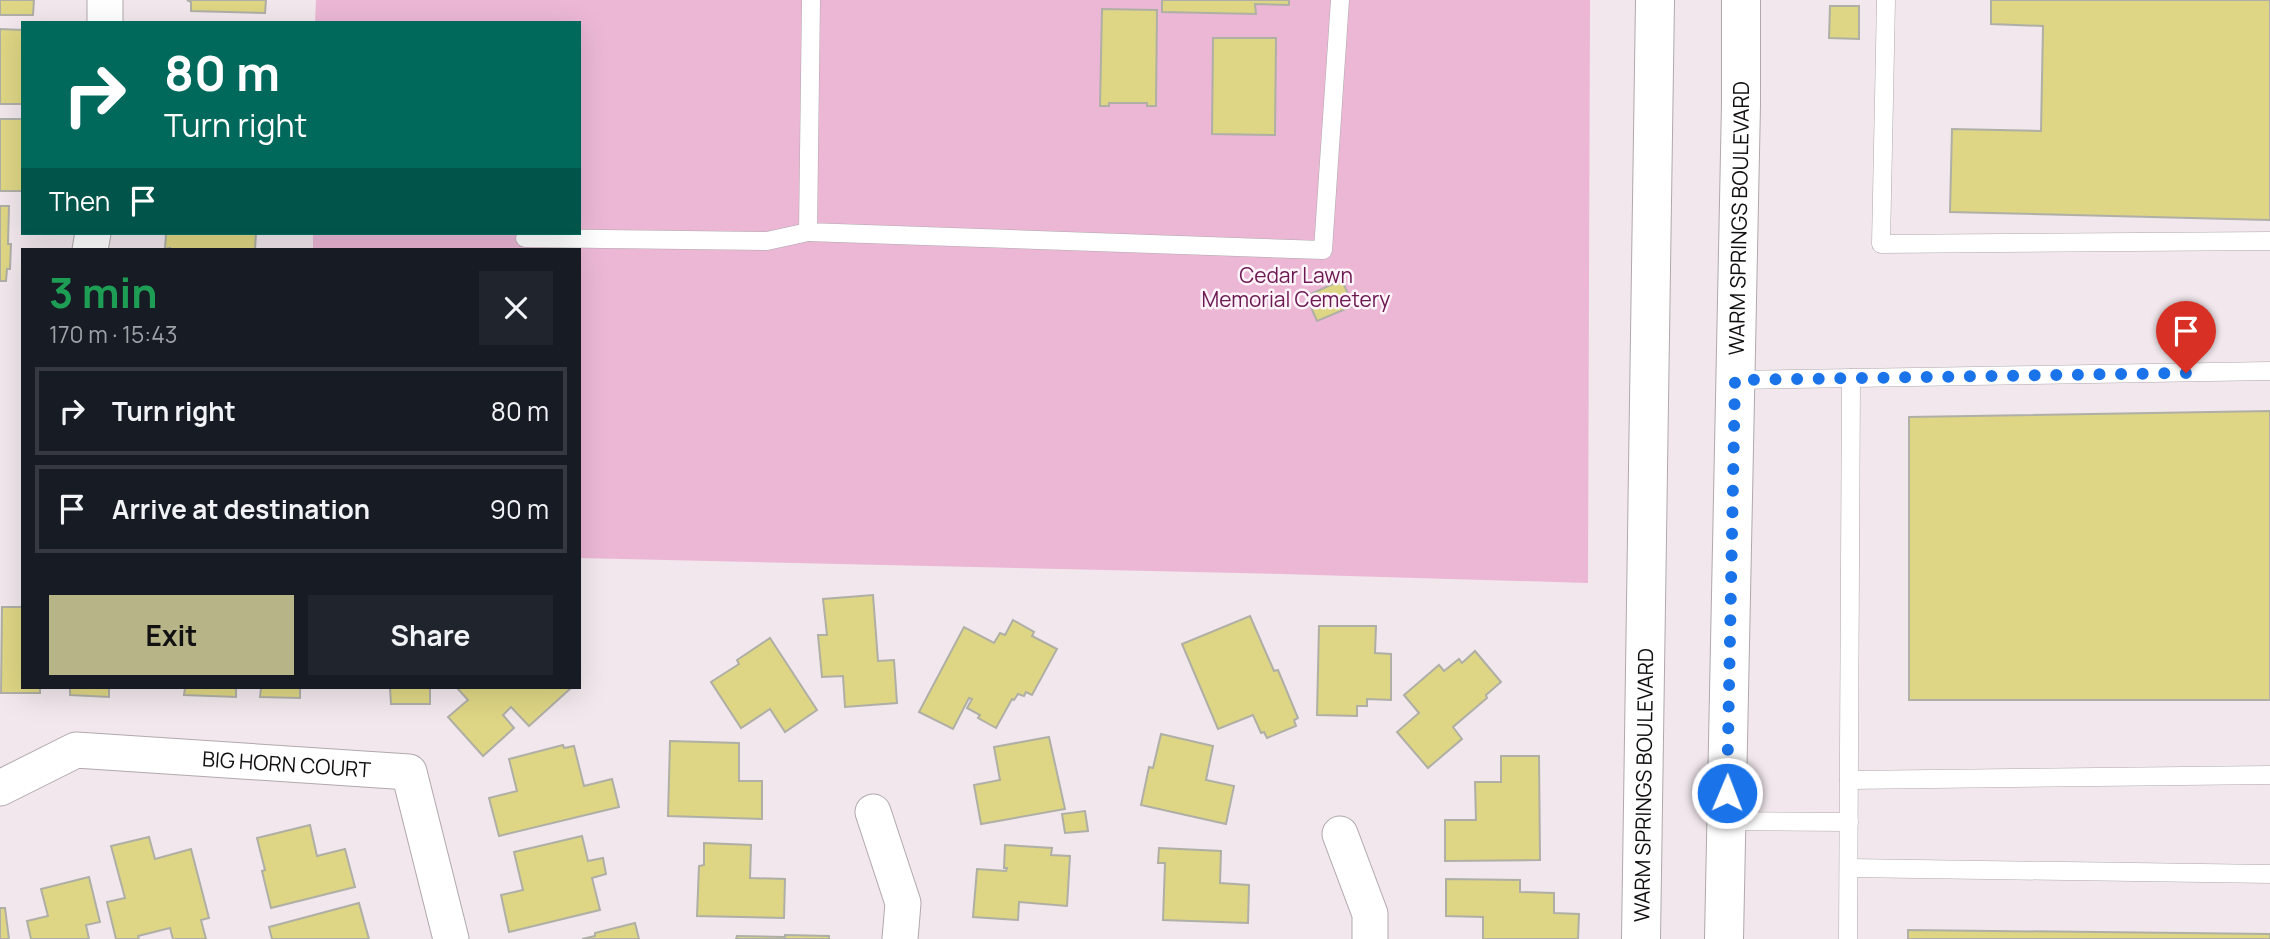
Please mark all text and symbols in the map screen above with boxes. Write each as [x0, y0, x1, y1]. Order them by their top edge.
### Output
text: 80 m [164, 39, 280, 106]
icon: right [49, 49, 140, 140]
street label: WARM SPRINGS BOULEVARD [1722, 81, 1755, 355]
text: Turn right [164, 103, 307, 147]
icon: arrive [124, 182, 162, 220]
text: Then [49, 183, 110, 219]
park label: Cedar Lawn Memorial Cemetery [1202, 261, 1390, 313]
text: 3 min [49, 263, 158, 321]
button: close [479, 271, 553, 345]
pin [2156, 301, 2216, 373]
icon: arrive [2167, 312, 2205, 350]
text: 170 m · 15:43 [49, 318, 177, 350]
icon: right [53, 392, 91, 430]
text: Turn right [112, 393, 236, 429]
text: 80 m [491, 393, 549, 429]
icon: arrive [53, 490, 91, 528]
text: Arrive at destination [112, 491, 370, 527]
text: 90 m [490, 491, 549, 527]
button: Exit [49, 595, 294, 675]
button: Share [308, 595, 553, 675]
street label: WARM SPRINGS BOULEVARD [1627, 648, 1659, 922]
street label: BIG HORN COURT [201, 744, 372, 783]
position arrow [1690, 756, 1764, 830]

